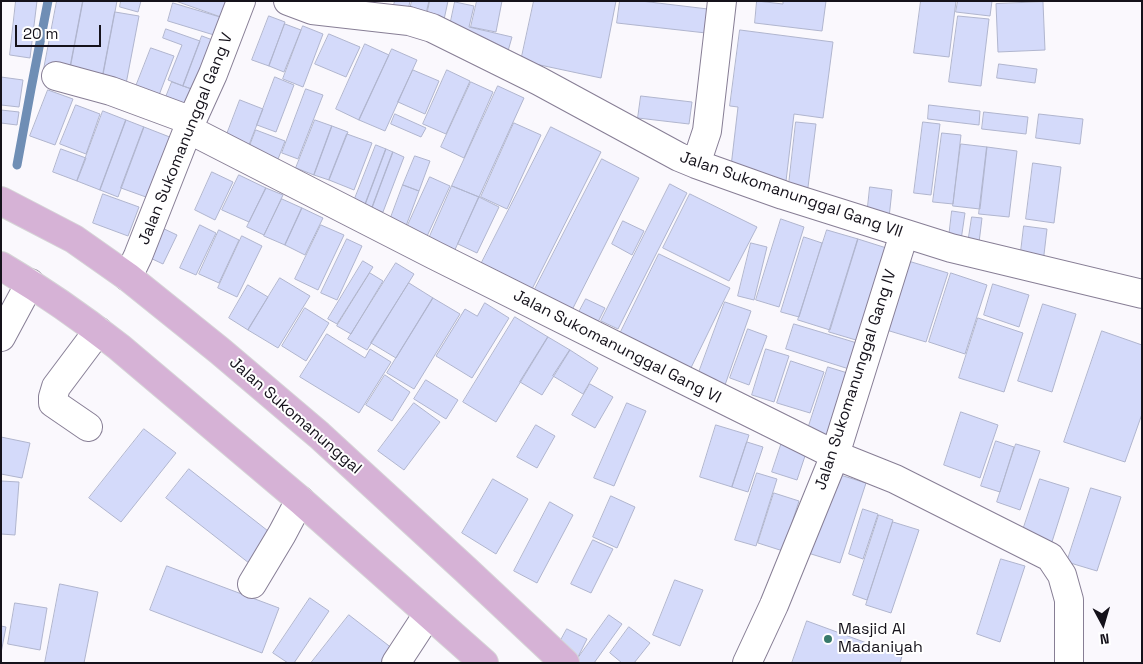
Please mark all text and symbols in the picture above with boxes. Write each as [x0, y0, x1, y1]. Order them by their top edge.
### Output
scale bar [18, 15, 104, 47]
text: 20 m [23, 24, 58, 43]
street label: Jalan Sukomanunggal Gang V [135, 30, 237, 248]
street label: Jalan Sukomanunggal Gang VII [677, 148, 905, 242]
street label: Jalan Sukomanunggal Gang IV [811, 267, 901, 493]
street label: Jalan Sukomanunggal Gang VI [510, 286, 724, 408]
street label: Jalan Sukomanunggal [225, 353, 365, 479]
north arrow [1078, 599, 1128, 649]
place label: Masjid Al Madaniyah [838, 620, 923, 658]
text: N [1099, 629, 1110, 648]
marker: Masjid Al Madaniyah [822, 633, 834, 645]

